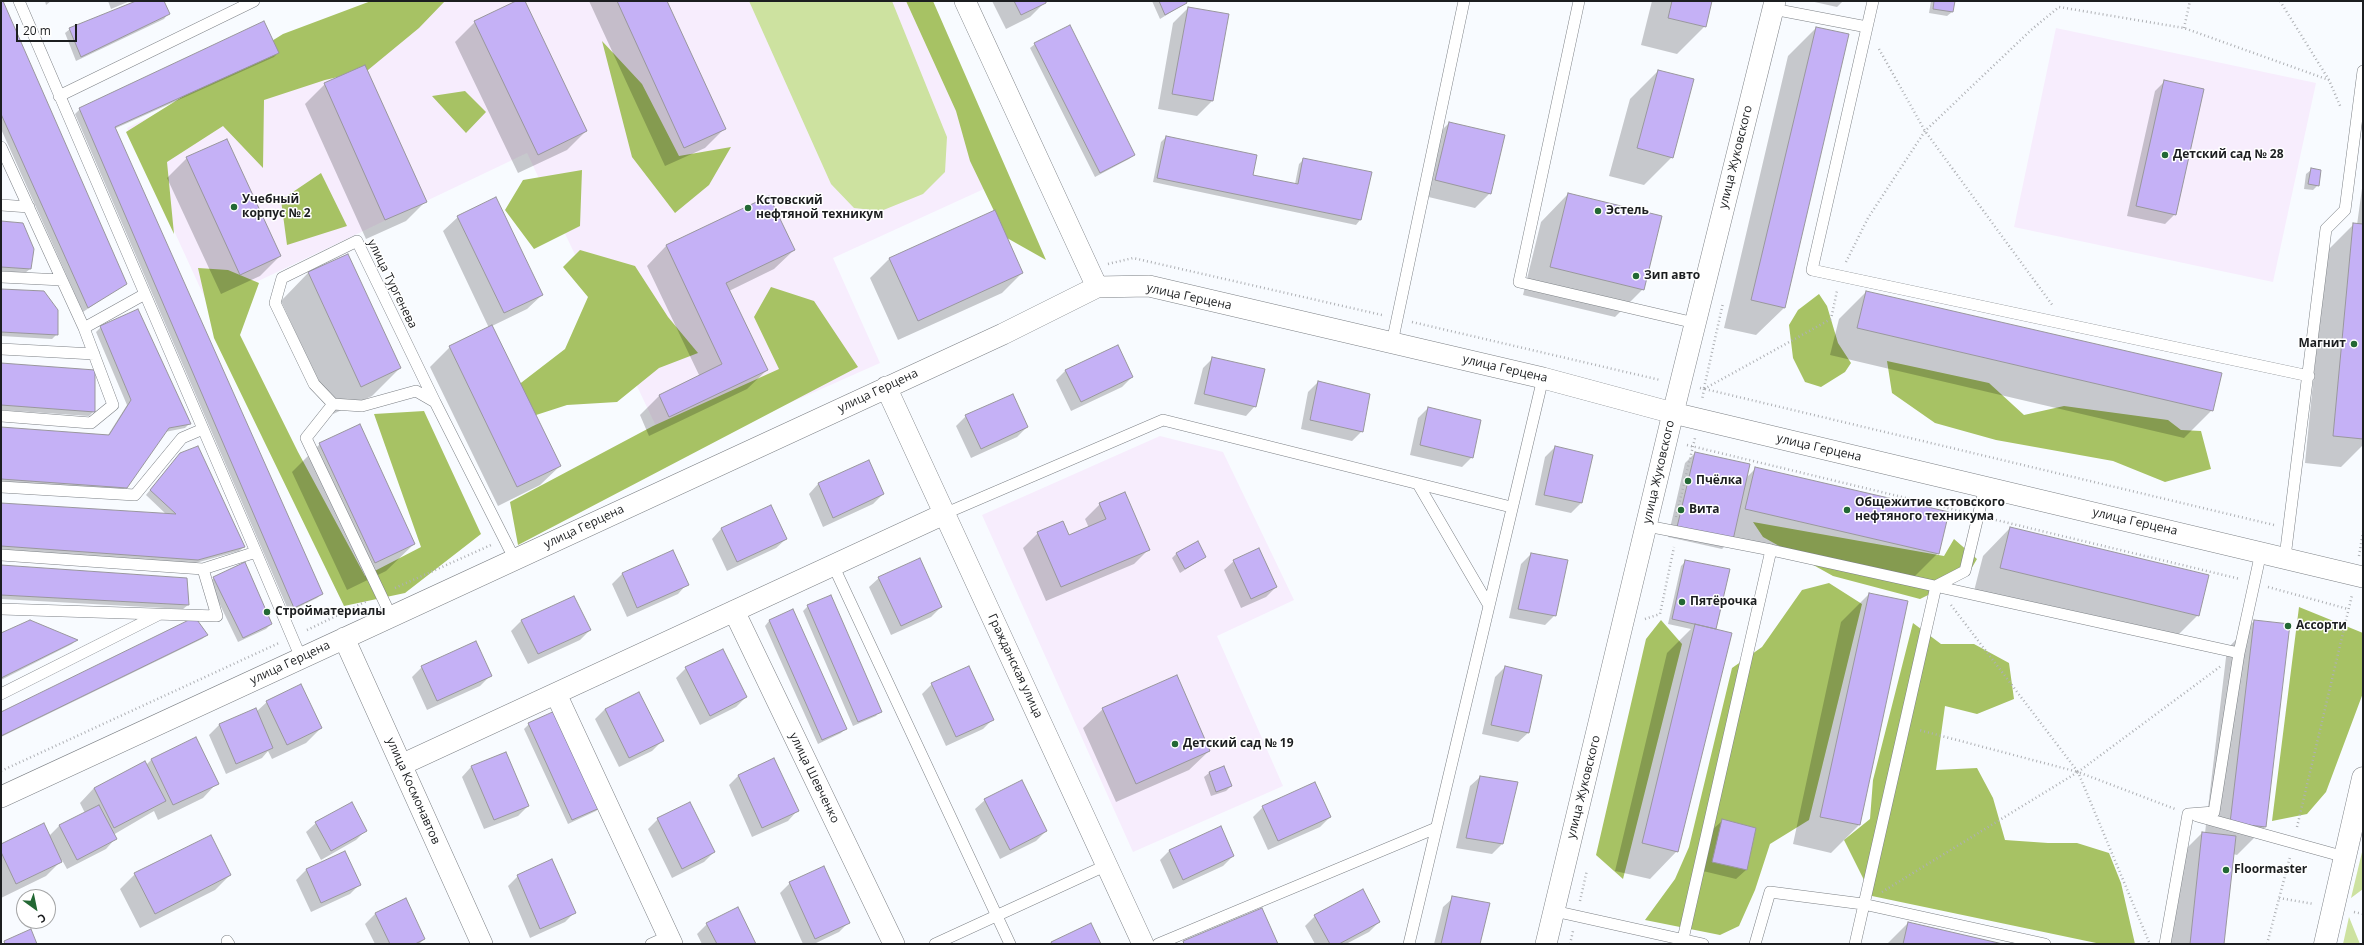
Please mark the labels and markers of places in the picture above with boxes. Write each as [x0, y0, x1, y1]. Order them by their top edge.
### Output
place label: Детский сад № 28 [2173, 148, 2284, 162]
marker: Детский сад № 28 [2160, 150, 2170, 160]
place label: Учебный корпус № 2 [242, 193, 311, 221]
place label: Кстовский нефтяной техникум [756, 194, 883, 222]
marker: Учебный корпус № 2 [229, 202, 239, 212]
marker: Кстовский нефтяной техникум [743, 203, 753, 213]
place label: Эстель [1606, 204, 1649, 218]
marker: Эстель [1593, 206, 1603, 216]
place label: Зип авто [1644, 269, 1700, 283]
marker: Зип авто [1631, 271, 1641, 281]
place label: Магнит [2298, 337, 2346, 351]
marker: Магнит [2349, 339, 2359, 349]
place label: Пчёлка [1696, 474, 1742, 488]
marker: Пчёлка [1683, 476, 1693, 486]
place label: Общежитие кстовского нефтяного техникума [1855, 496, 2005, 524]
place label: Вита [1689, 503, 1720, 517]
marker: Вита [1676, 505, 1686, 515]
marker: Общежитие кстовского нефтяного техникума [1842, 505, 1852, 515]
place label: Пятёрочка [1690, 595, 1757, 609]
marker: Пятёрочка [1677, 597, 1687, 607]
place label: Стройматериалы [275, 605, 385, 619]
marker: Стройматериалы [262, 607, 272, 617]
place label: Ассорти [2296, 619, 2347, 633]
marker: Ассорти [2283, 621, 2293, 631]
place label: Детский сад № 19 [1183, 737, 1294, 751]
marker: Детский сад № 19 [1170, 739, 1180, 749]
place label: Floormaster [2234, 863, 2307, 877]
marker: Floormaster [2221, 865, 2231, 875]

